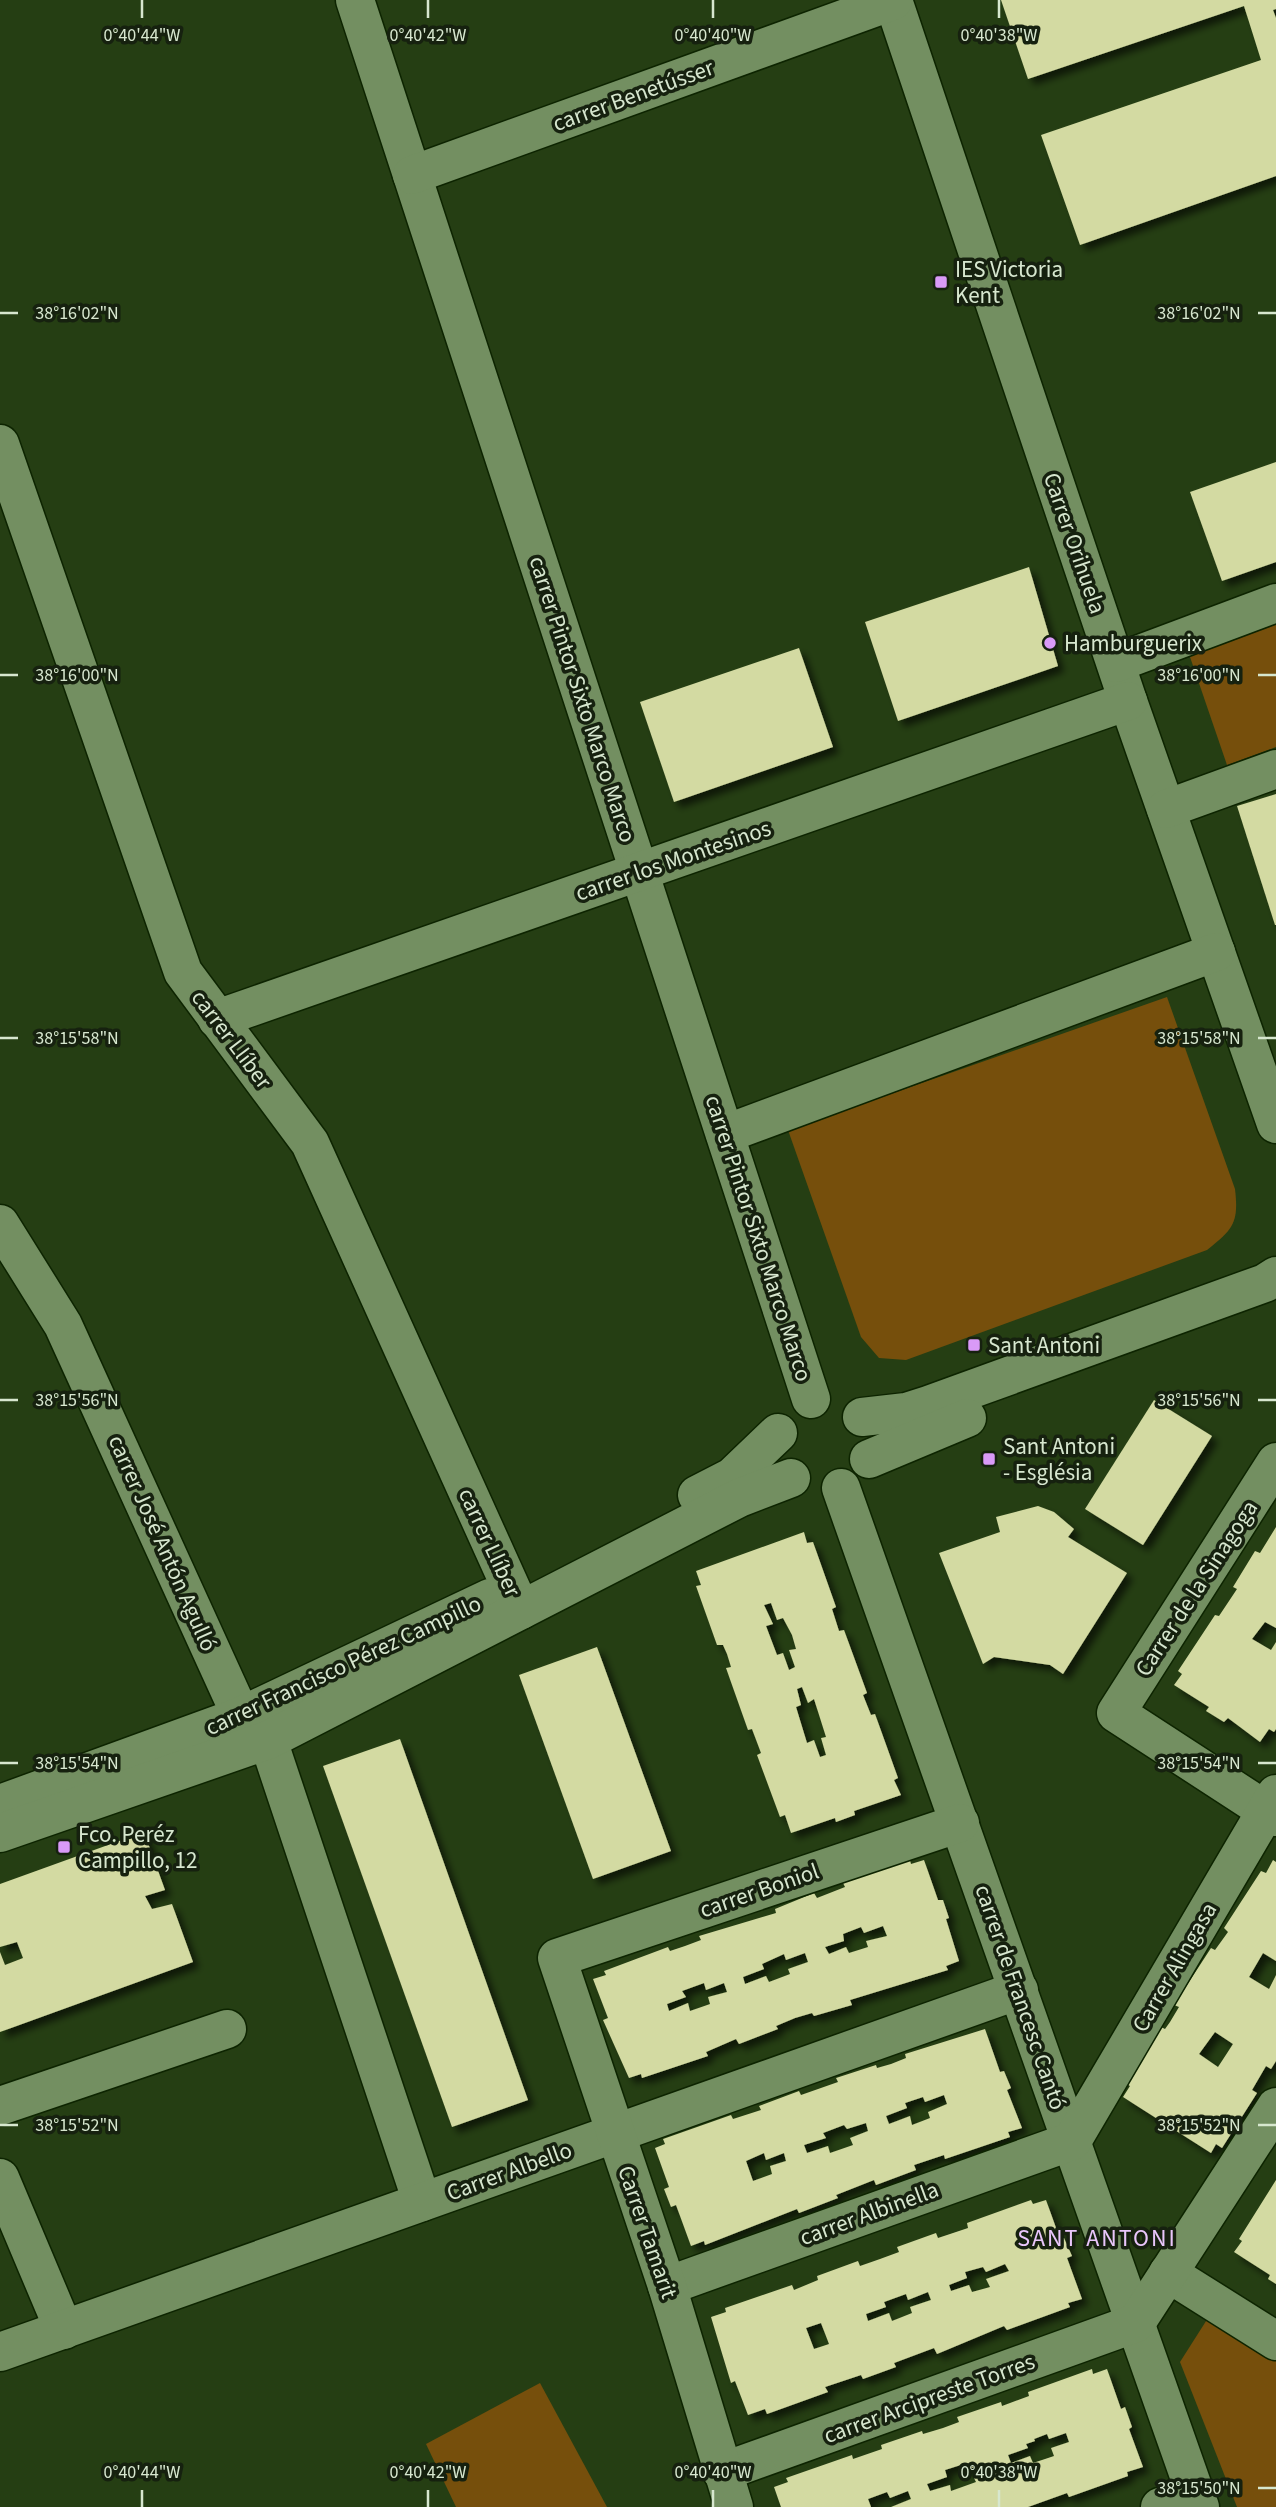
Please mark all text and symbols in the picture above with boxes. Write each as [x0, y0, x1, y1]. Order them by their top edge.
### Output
text: 0°40'44"W [104, 23, 181, 48]
text: 0°40'42"W [390, 23, 467, 48]
text: 0°40'40"W [675, 23, 752, 48]
text: 0°40'38"W [961, 23, 1038, 48]
street label: carrer Benetússer [548, 51, 719, 140]
place label: IES Victoria Kent [955, 253, 1063, 312]
marker: IES Victoria Kent [933, 274, 949, 290]
text: 38°16'02"N [35, 301, 119, 326]
text: 38°16'02"N [1157, 301, 1241, 326]
street label: Carrer Orihuela [1035, 468, 1114, 618]
street label: carrer Pintor Sixto Marco Marco [521, 552, 644, 847]
place label: Hamburguerix [1064, 627, 1202, 660]
marker: Hamburguerix [1042, 635, 1058, 651]
text: 38°16'00"N [35, 663, 119, 688]
text: 38°16'00"N [1157, 663, 1241, 688]
street label: carrer los Montesinos [571, 812, 775, 909]
street label: carrer Llíber [183, 983, 280, 1097]
text: 38°15'58"N [35, 1026, 119, 1051]
text: 38°15'58"N [1157, 1026, 1241, 1051]
street label: carrer Pintor Sixto Marco Marco [697, 1091, 820, 1386]
place label: Sant Antoni [988, 1329, 1100, 1362]
marker: Sant Antoni [966, 1337, 982, 1353]
text: 38°15'56"N [35, 1388, 119, 1413]
text: 38°15'56"N [1157, 1388, 1241, 1413]
street label: carrer José Antón Agulló [100, 1430, 225, 1657]
place label: Sant Antoni - Església [1003, 1430, 1115, 1489]
marker: Sant Antoni - Església [981, 1451, 997, 1467]
street label: carrer Llíber [450, 1482, 530, 1603]
street label: Carrer de la Sinagoga [1127, 1494, 1266, 1683]
street label: carrer Francisco Pérez Campillo [200, 1587, 486, 1744]
text: 38°15'54"N [35, 1751, 119, 1776]
text: 38°15'54"N [1157, 1751, 1241, 1776]
place label: Fco. Peréz Campillo, 12 [78, 1818, 197, 1877]
marker: Fco. Peréz Campillo, 12 [56, 1839, 72, 1855]
street label: carrer Boniol [695, 1855, 823, 1926]
street label: carrer de Francesc Cantó [966, 1880, 1075, 2114]
street label: Carrer Alingasa [1124, 1896, 1225, 2038]
text: 38°15'52"N [35, 2113, 119, 2138]
text: 38°15'52"N [1157, 2113, 1241, 2138]
street label: Carrer Albello [442, 2134, 576, 2209]
street label: Carrer Tamarit [609, 2161, 686, 2303]
street label: carrer Albinella [795, 2173, 943, 2254]
district label: SANT ANTONI [1017, 2221, 1177, 2256]
street label: carrer Arcipreste Torres [819, 2345, 1039, 2452]
text: 0°40'44"W [104, 2460, 181, 2485]
text: 0°40'42"W [390, 2460, 467, 2485]
text: 0°40'40"W [675, 2460, 752, 2485]
text: 0°40'38"W [961, 2460, 1038, 2485]
text: 38°15'50"N [1157, 2476, 1241, 2501]

